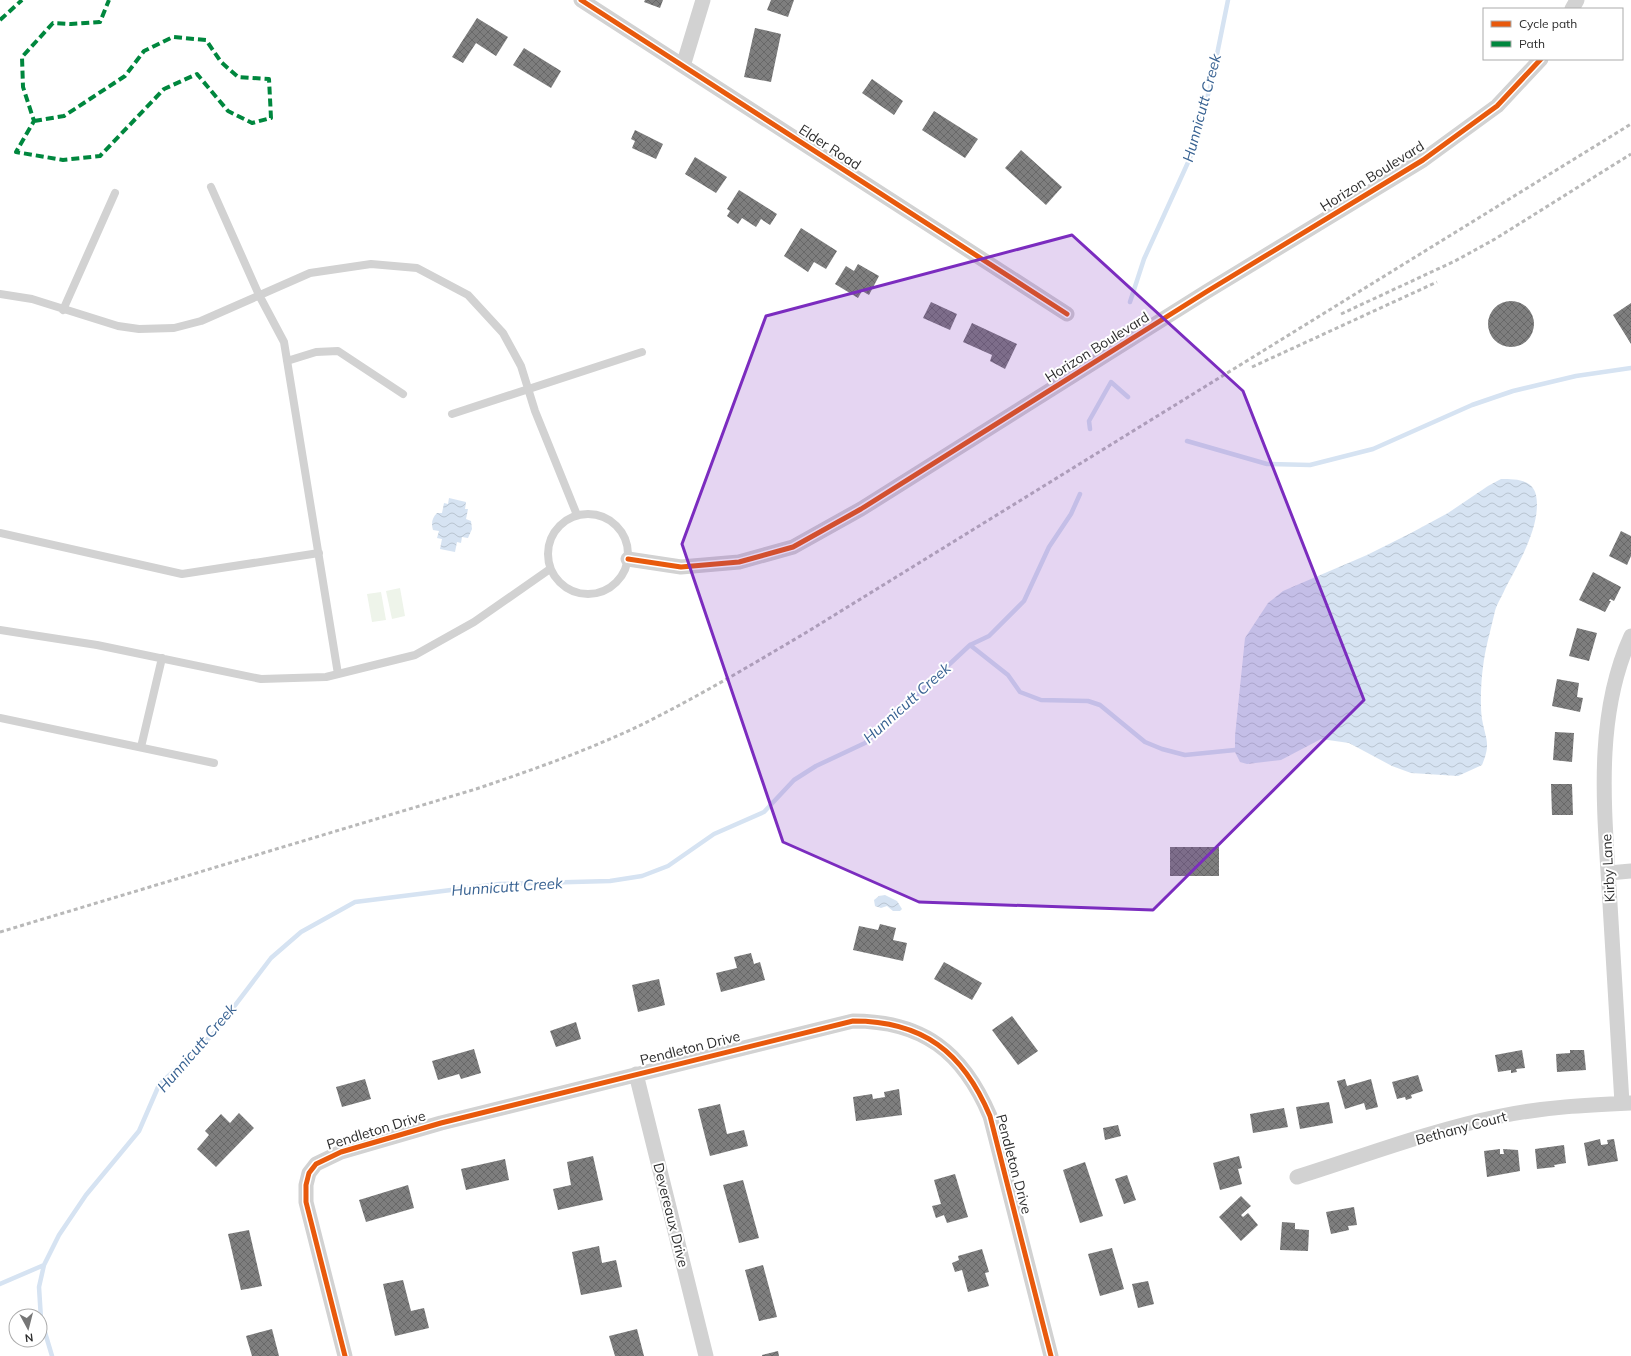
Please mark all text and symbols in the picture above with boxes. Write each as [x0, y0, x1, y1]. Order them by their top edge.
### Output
legend [1483, 8, 1623, 60]
text: Cycle path [1519, 16, 1577, 31]
text: Path [1519, 36, 1545, 51]
water label: Hunnicutt Creek [1178, 50, 1225, 164]
street label: Elder Road [795, 120, 865, 174]
street label: Horizon Boulevard [1316, 137, 1428, 215]
street label: Horizon Boulevard [1041, 308, 1153, 386]
water label: Hunnicutt Creek [859, 657, 955, 747]
street label: Kirby Lane [1597, 833, 1619, 903]
water label: Hunnicutt Creek [451, 873, 564, 900]
water label: Hunnicutt Creek [153, 998, 241, 1096]
street label: Pendleton Drive [638, 1027, 742, 1069]
street label: Pendleton Drive [324, 1106, 428, 1154]
street label: Bethany Court [1414, 1107, 1509, 1149]
street label: Pendleton Drive [992, 1112, 1036, 1216]
street label: Devereaux Drive [649, 1161, 693, 1269]
north arrow [8, 1308, 48, 1348]
text: N [24, 1330, 34, 1345]

